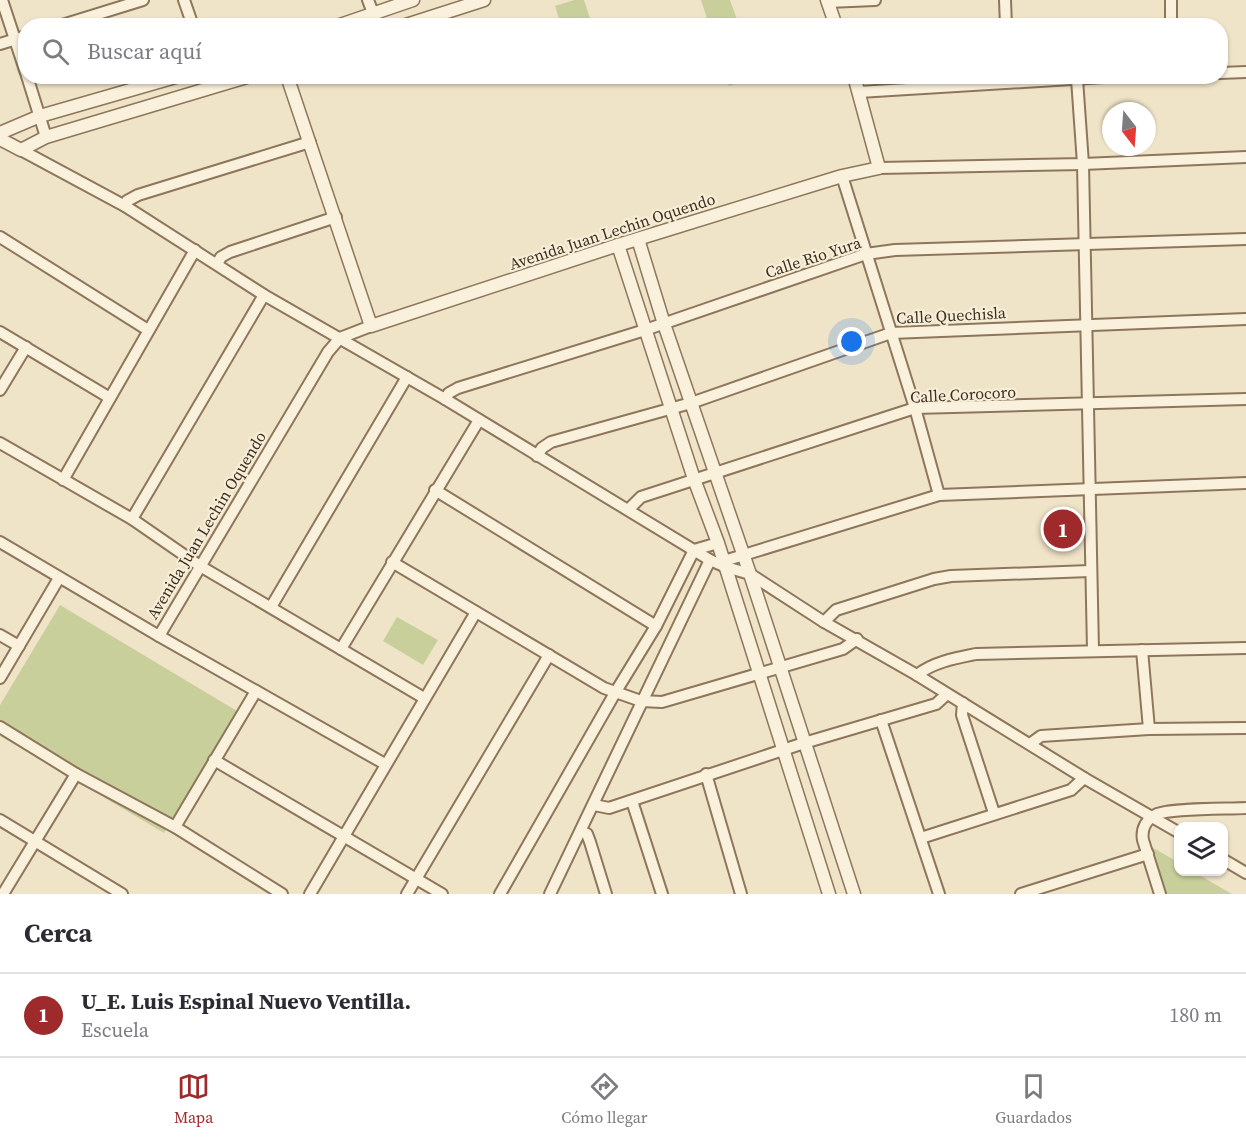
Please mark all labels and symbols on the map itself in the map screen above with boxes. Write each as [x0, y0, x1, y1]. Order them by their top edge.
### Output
north arrow [1102, 102, 1156, 156]
street label: Avenida Juan Lechin Oquendo [506, 187, 718, 275]
street label: Calle Rio Yura [762, 231, 865, 283]
street label: Calle Quechisla [896, 301, 1007, 329]
your location [837, 327, 866, 356]
street label: Calle Corocoro [910, 380, 1017, 408]
street label: Avenida Juan Lechin Oquendo [141, 427, 271, 623]
pin: 1 [1044, 506, 1082, 552]

